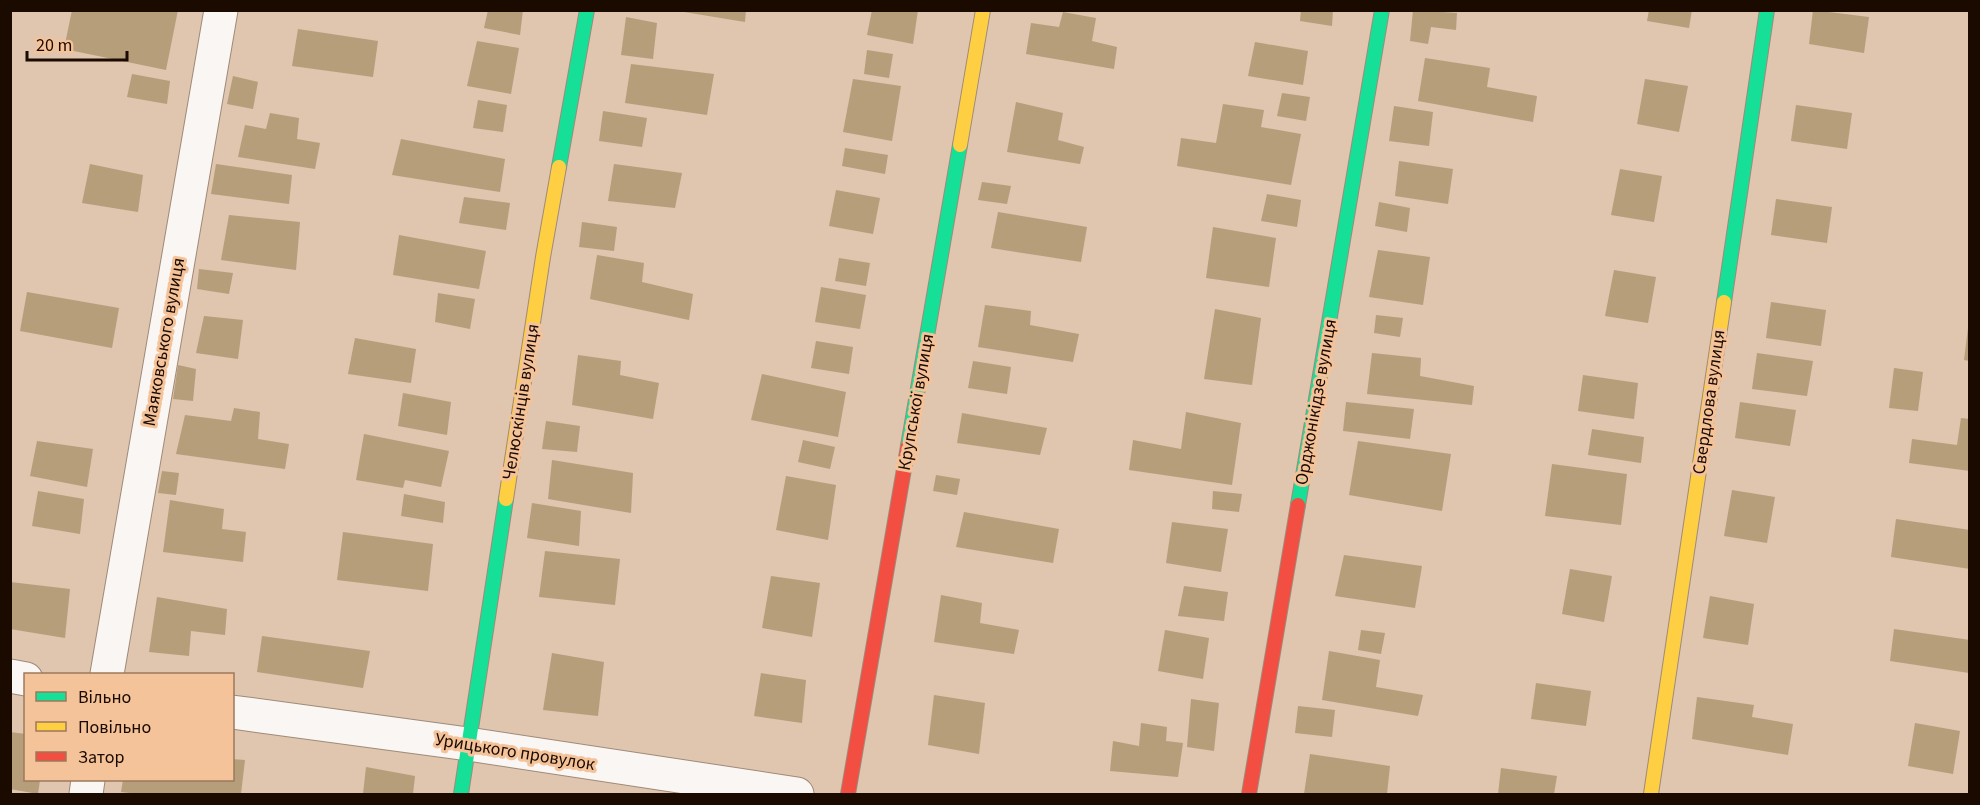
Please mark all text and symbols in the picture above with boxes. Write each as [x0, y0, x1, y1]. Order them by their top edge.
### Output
scale bar [27, 24, 128, 62]
text: 20 m [36, 33, 72, 58]
street label: Маяковського вулиця [137, 256, 191, 428]
street label: Орджонікідзе вулиця [1289, 317, 1343, 487]
street label: Челюскінців вулиця [496, 322, 546, 482]
street label: Свердлова вулиця [1686, 328, 1732, 476]
street label: Крупської вулиця [892, 332, 940, 472]
legend [24, 673, 234, 781]
text: Вільно [78, 685, 131, 710]
text: Повільно [78, 715, 151, 740]
street label: Урицького провулок [433, 727, 597, 777]
text: Затор [78, 745, 125, 770]

